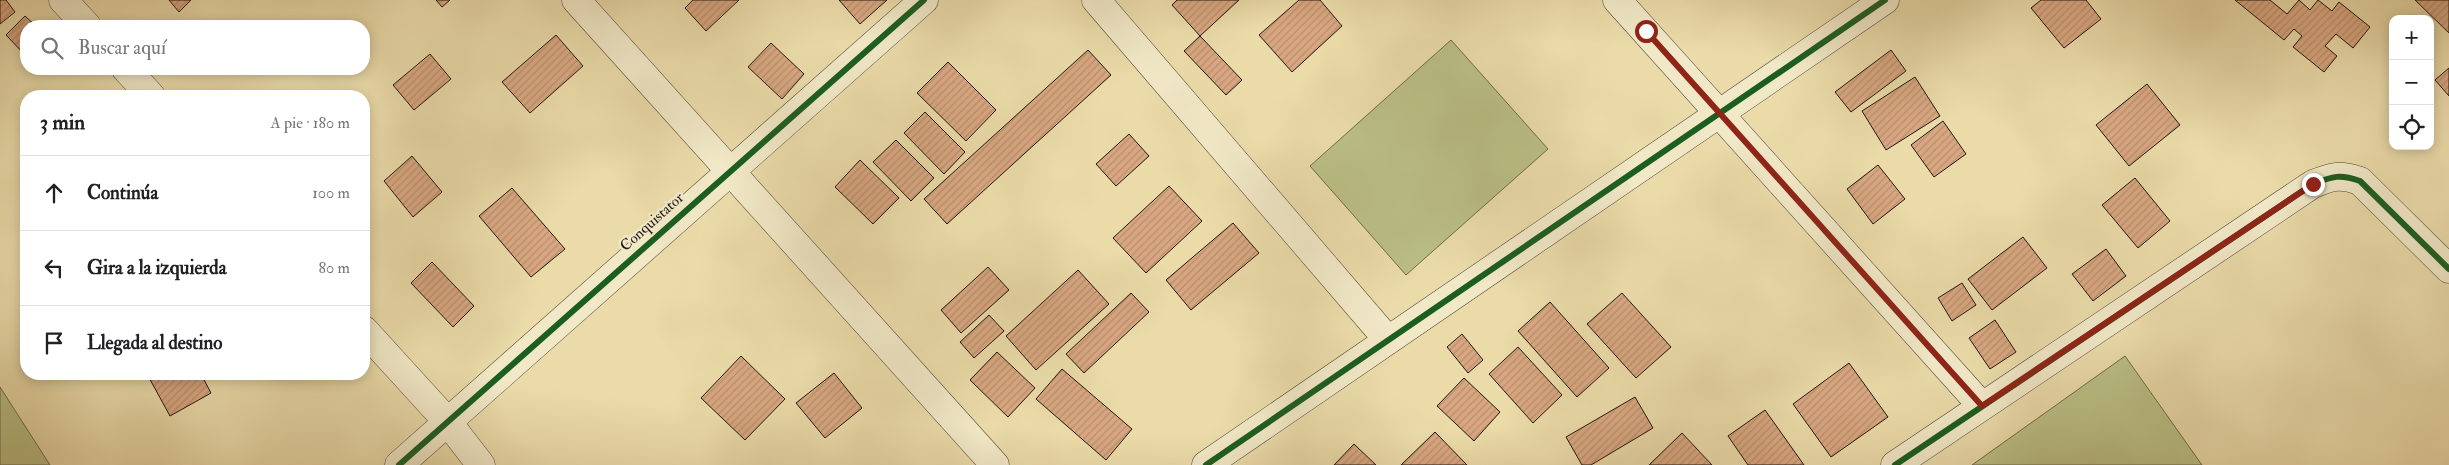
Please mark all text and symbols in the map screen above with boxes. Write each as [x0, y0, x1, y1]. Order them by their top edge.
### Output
map controls [2389, 15, 2434, 150]
button: + [2389, 15, 2434, 60]
search box [20, 20, 370, 75]
route start [1635, 20, 1658, 43]
icon: search [38, 34, 66, 62]
text: Buscar aquí [78, 36, 166, 60]
button: − [2389, 60, 2434, 105]
button: locate [2389, 105, 2434, 150]
text: 3 min [40, 109, 85, 136]
text: A pie · 180 m [271, 113, 350, 133]
route end [2302, 173, 2325, 196]
icon: ahead [40, 179, 68, 207]
text: Continúa [87, 181, 158, 205]
text: 100 m [312, 183, 350, 203]
street label: Conquistator [616, 188, 688, 256]
icon: left [40, 254, 68, 282]
text: Gira a la izquierda [87, 256, 226, 280]
text: 80 m [319, 258, 350, 278]
icon: arrive [40, 329, 68, 357]
text: Llegada al destino [87, 331, 222, 355]

